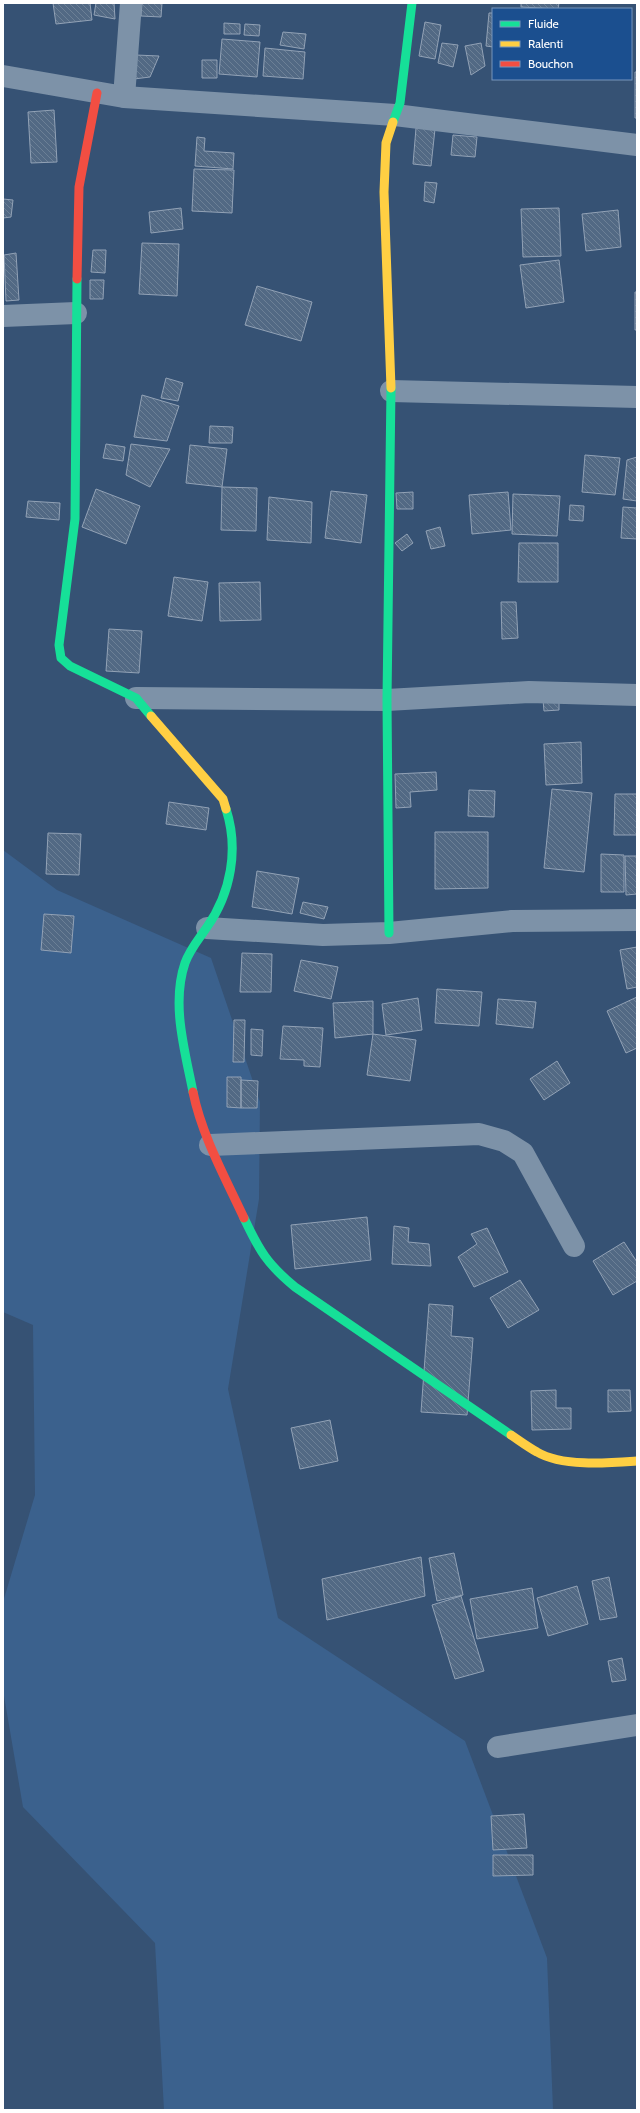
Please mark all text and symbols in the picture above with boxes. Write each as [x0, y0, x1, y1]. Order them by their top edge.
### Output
legend [492, 8, 632, 80]
text: Fluide [528, 16, 559, 31]
text: Ralenti [528, 36, 563, 51]
text: Bouchon [528, 56, 574, 71]

